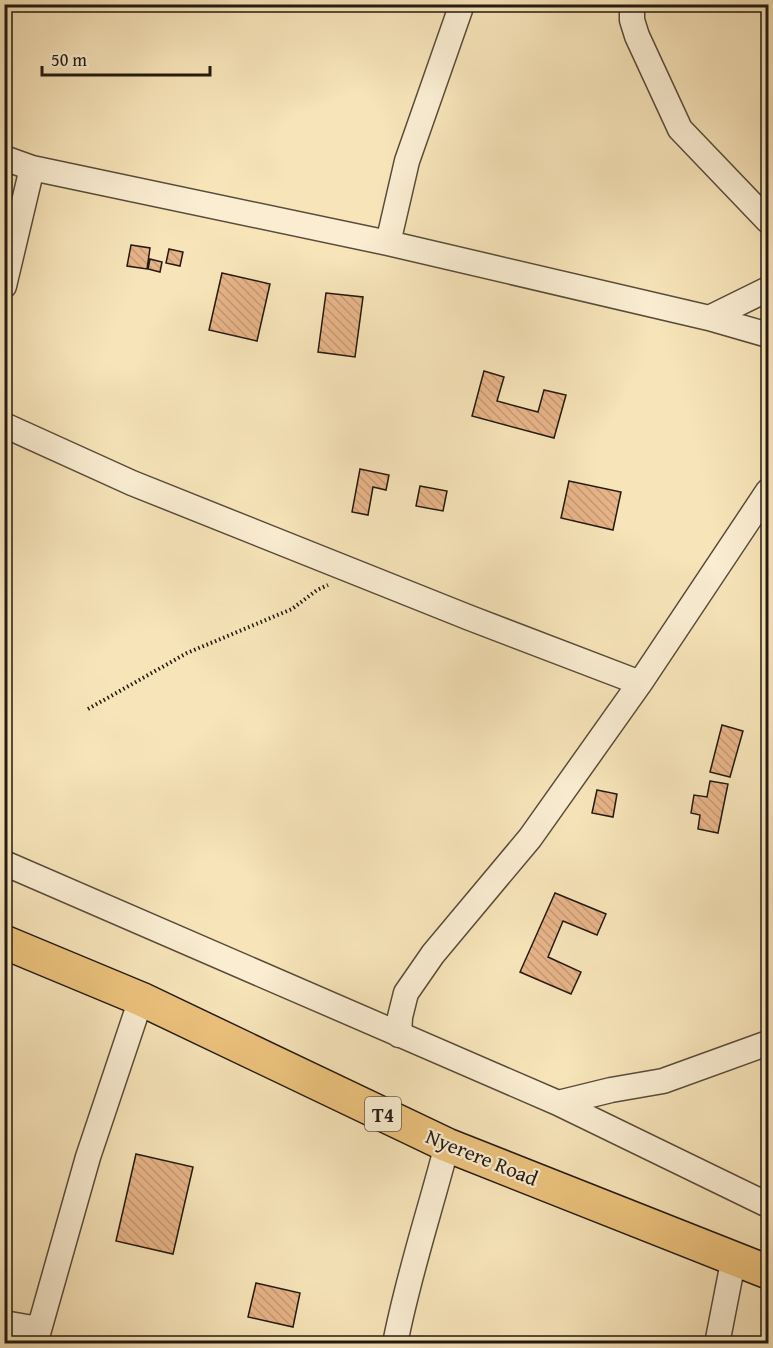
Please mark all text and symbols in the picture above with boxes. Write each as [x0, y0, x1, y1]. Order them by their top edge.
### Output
scale bar [42, 39, 210, 77]
text: 50 m [51, 46, 87, 73]
road number: T4 [365, 1097, 401, 1131]
street label: Nyerere Road [421, 1120, 544, 1194]

